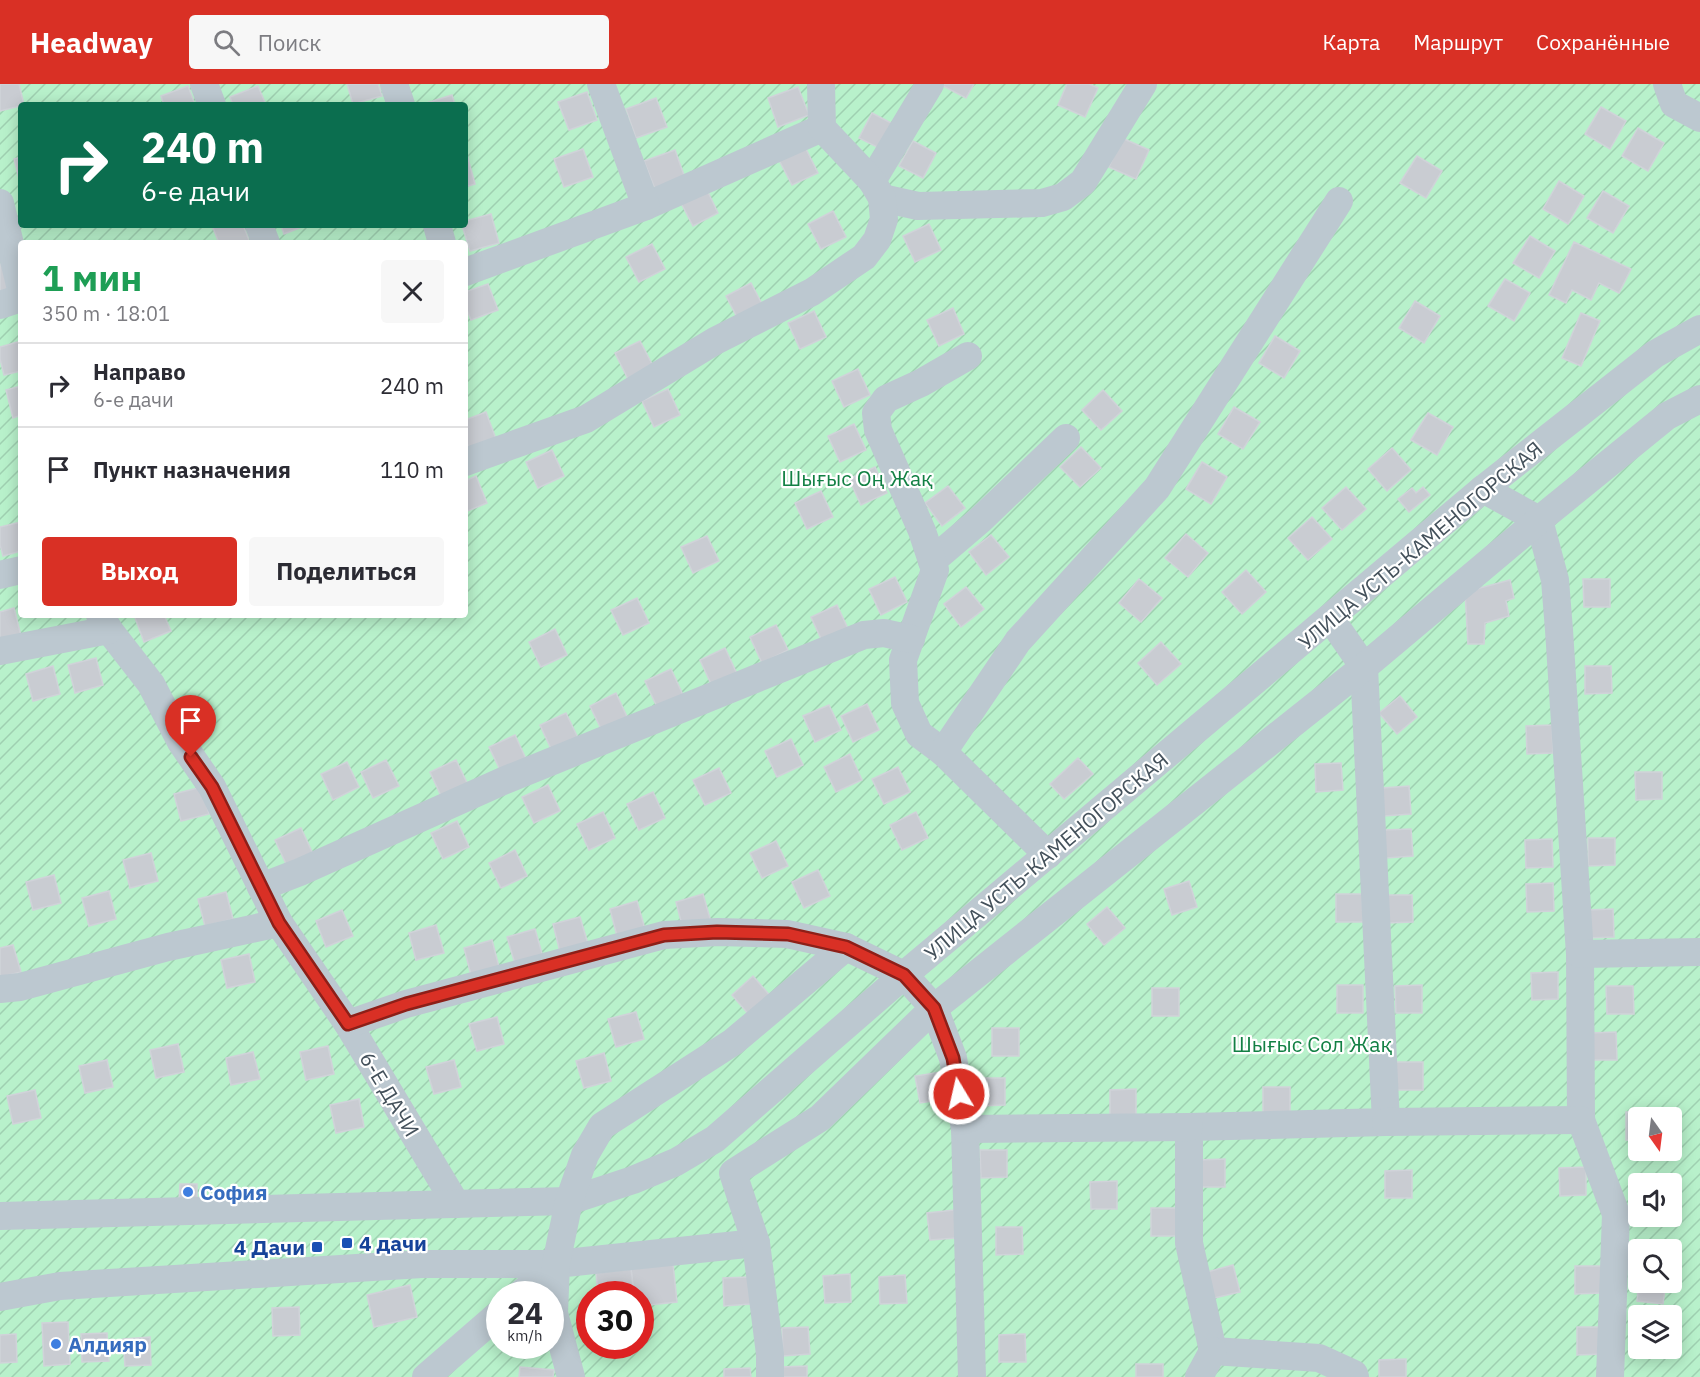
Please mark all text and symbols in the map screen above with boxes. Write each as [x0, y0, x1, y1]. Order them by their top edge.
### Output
search box [189, 15, 609, 69]
text: Headway [30, 24, 153, 61]
icon: search [210, 26, 243, 59]
text: Поиск [258, 28, 321, 57]
text: Карта [1322, 28, 1380, 56]
text: Маршрут [1413, 28, 1503, 56]
text: Сохранённые [1536, 28, 1670, 56]
text: 240 m [141, 120, 264, 175]
icon: right [42, 126, 120, 204]
text: 6-е дачи [141, 173, 250, 208]
text: 1 мин [42, 254, 142, 301]
button: close [381, 260, 444, 323]
text: 350 m · 18:01 [42, 300, 170, 327]
text: Направо [93, 357, 186, 386]
icon: right [42, 369, 75, 402]
text: 240 m [380, 371, 444, 400]
text: 6-е дачи [93, 386, 174, 413]
street label: УЛИЦА УСТЬ-КАМЕНОГОРСКАЯ [1292, 435, 1548, 655]
icon: arrive [42, 453, 75, 486]
text: Пункт назначения [93, 455, 291, 484]
text: 110 m [380, 455, 444, 484]
park label: Шығыс Оң Жақ [781, 464, 933, 492]
button: Выход [42, 537, 237, 606]
button: Поделиться [249, 537, 444, 606]
pin [165, 695, 216, 757]
icon: arrive [174, 704, 207, 737]
street label: УЛИЦА УСТЬ-КАМЕНОГОРСКАЯ [918, 746, 1174, 966]
park label: Шығыс Сол Жақ [1232, 1030, 1393, 1058]
street label: 6-Е ДАЧИ [354, 1046, 426, 1142]
position arrow [927, 1062, 991, 1126]
north arrow [1628, 1107, 1682, 1161]
map controls [1628, 1107, 1682, 1359]
button: sound [1628, 1173, 1682, 1227]
place label: София [200, 1178, 267, 1206]
marker: София [181, 1185, 195, 1199]
place label: 4 дачи [359, 1229, 427, 1257]
place label: 4 Дачи [234, 1233, 305, 1261]
marker: 4 дачи [340, 1236, 354, 1250]
button: search [1628, 1239, 1682, 1293]
marker: 4 Дачи [310, 1240, 324, 1254]
speed limit sign: 30 [576, 1281, 654, 1359]
text: 24 [507, 1293, 543, 1332]
button: layers [1628, 1305, 1682, 1359]
text: km/h [507, 1326, 543, 1345]
place label: Алдияр [68, 1330, 147, 1358]
marker: Алдияр [49, 1337, 63, 1351]

